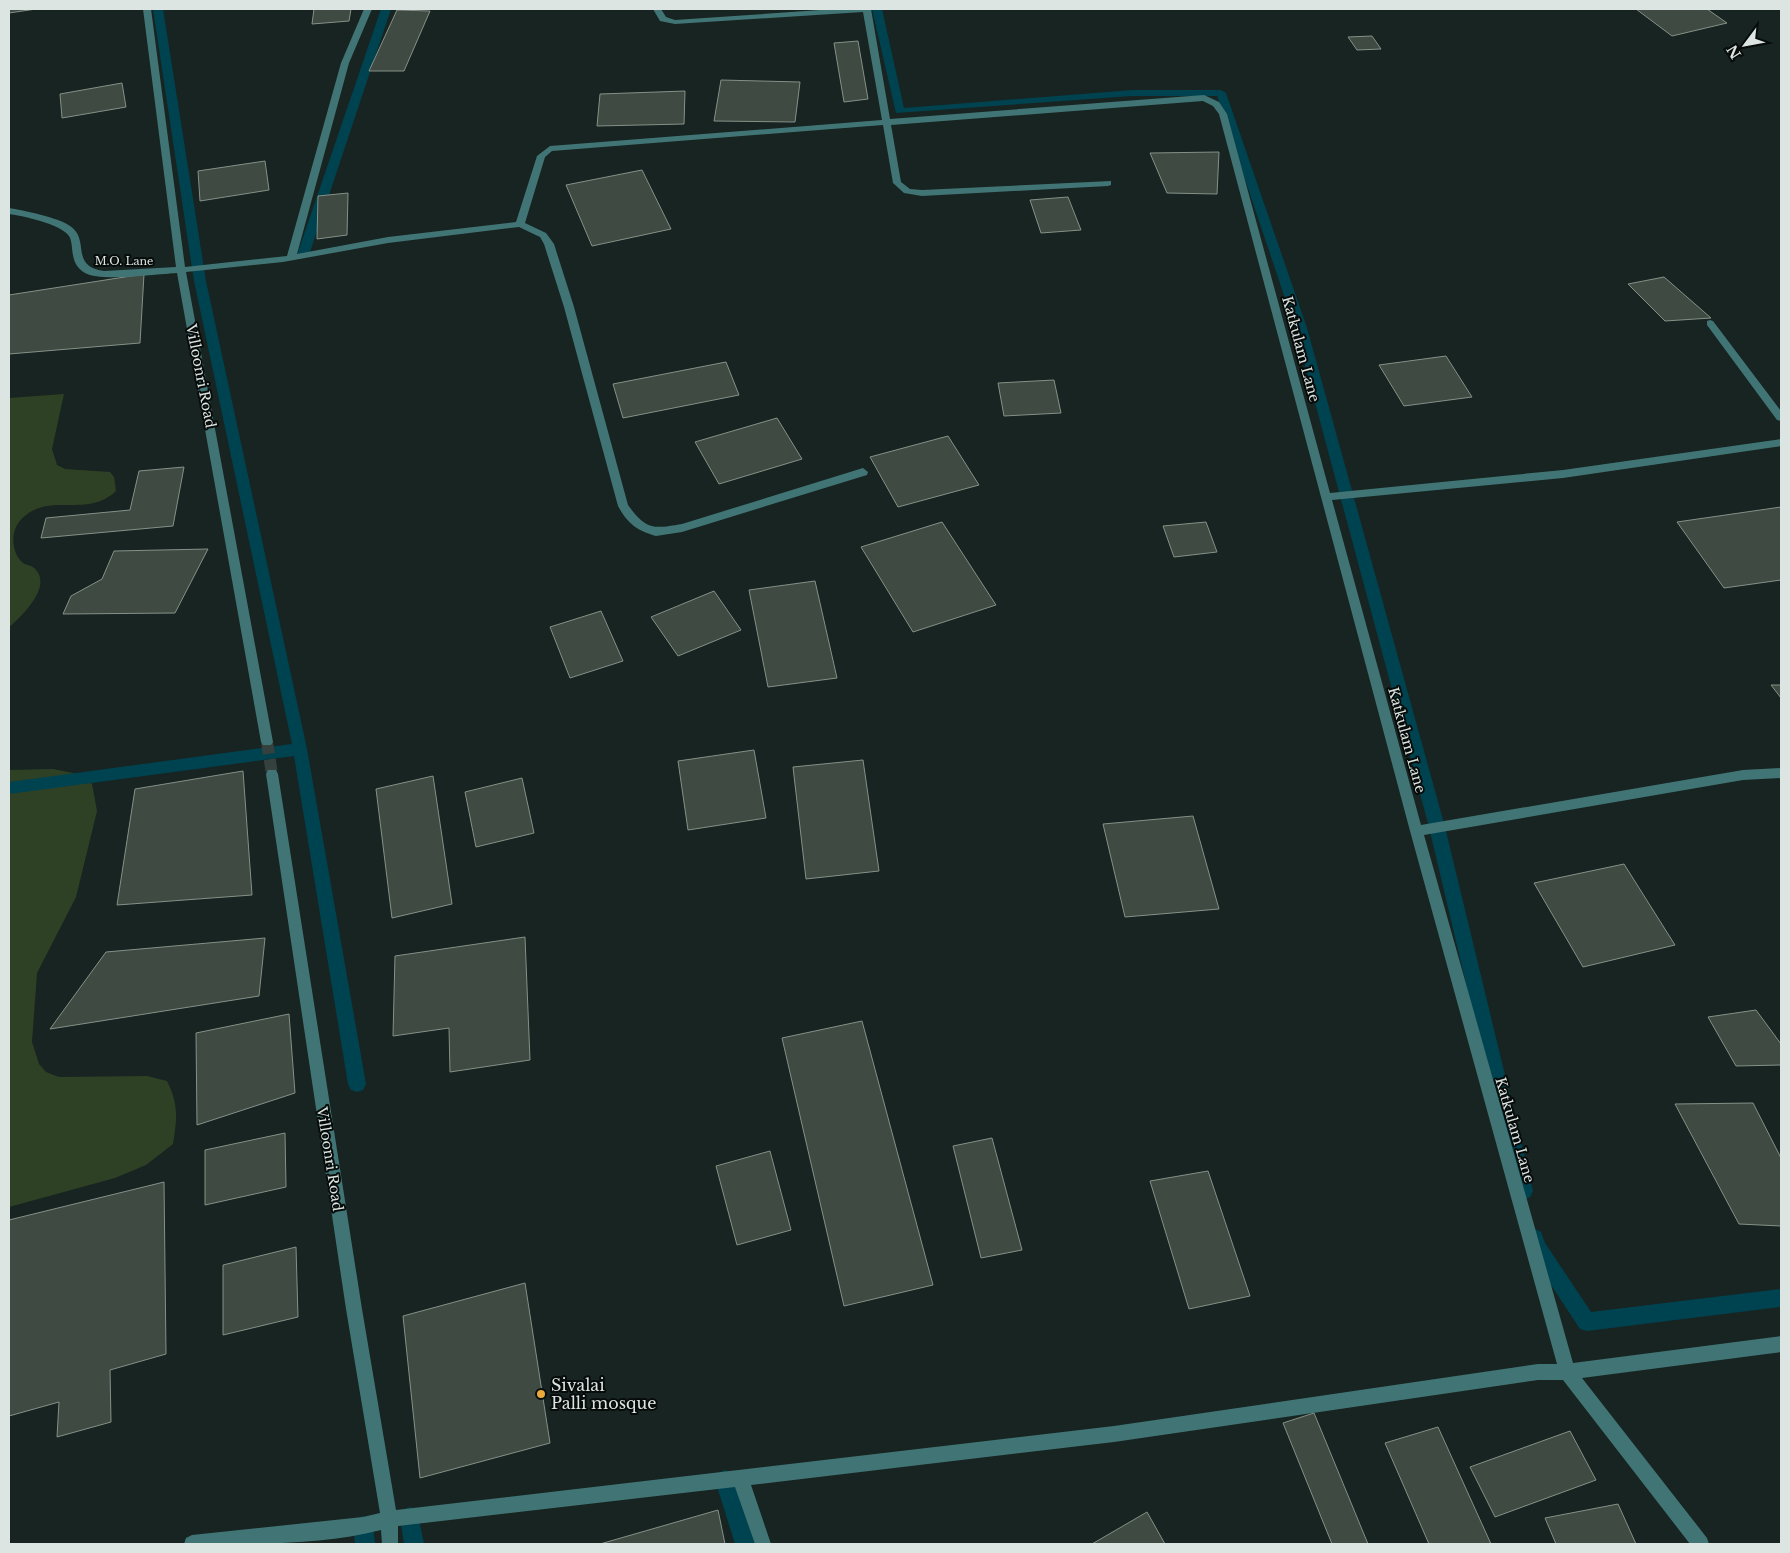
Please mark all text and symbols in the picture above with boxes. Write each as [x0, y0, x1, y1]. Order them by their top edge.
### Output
north arrow [1720, 20, 1770, 70]
text: N [1723, 42, 1745, 62]
street label: M.O. Lane [95, 254, 153, 268]
street label: Katkulam Lane [1278, 294, 1324, 404]
street label: Villoonri Road [182, 322, 220, 430]
street label: Katkulam Lane [1384, 685, 1430, 795]
street label: Katkulam Lane [1491, 1075, 1539, 1185]
street label: Villoonri Road [313, 1105, 347, 1213]
place label: Sivalai Palli mosque [551, 1375, 656, 1413]
marker: Sivalai Palli mosque [535, 1388, 547, 1400]

